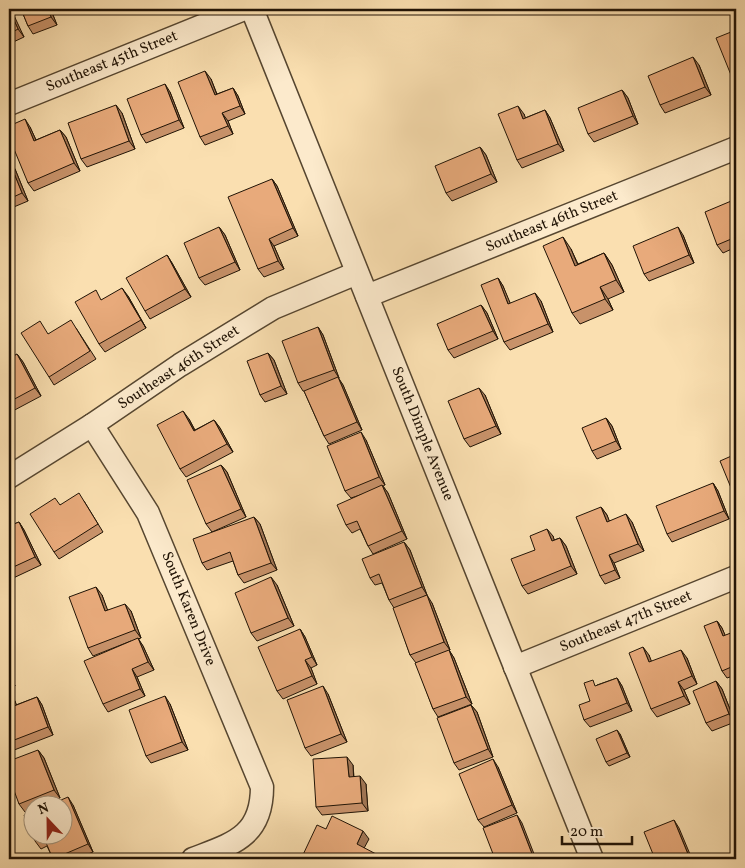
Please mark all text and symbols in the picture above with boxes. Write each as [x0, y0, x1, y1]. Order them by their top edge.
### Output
street label: Southeast 45th Street [43, 26, 181, 98]
street label: Southeast 46th Street [483, 186, 621, 258]
street label: Southeast 46th Street [114, 321, 244, 415]
street label: South Dimple Avenue [386, 364, 458, 504]
street label: South Karen Drive [155, 549, 221, 669]
street label: Southeast 47th Street [557, 586, 695, 658]
north arrow [22, 796, 72, 846]
text: N [35, 799, 52, 820]
scale bar [562, 813, 632, 845]
text: 20 m [570, 822, 603, 843]

